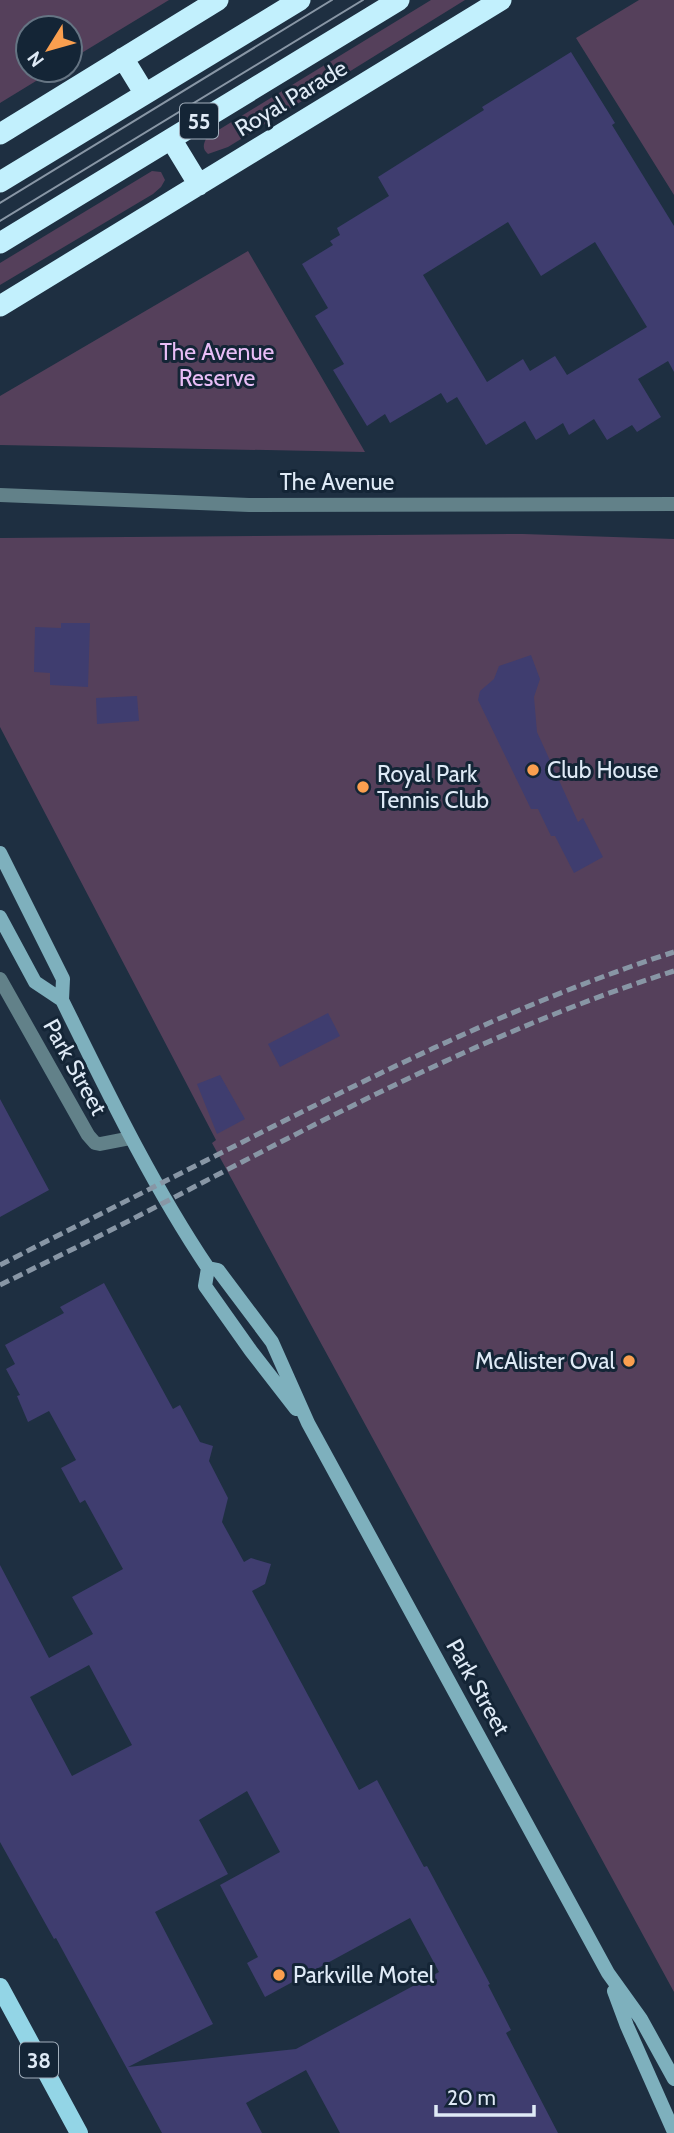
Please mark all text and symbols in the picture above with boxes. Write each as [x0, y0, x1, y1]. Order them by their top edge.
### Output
north arrow [14, 14, 84, 84]
text: N [23, 47, 49, 71]
street label: Royal Parade [230, 54, 352, 142]
road number: 55 [180, 104, 218, 138]
park label: The Avenue Reserve [160, 338, 274, 392]
street label: The Avenue [280, 468, 394, 496]
place label: Club House [547, 756, 659, 784]
place label: Royal Park Tennis Club [377, 760, 489, 814]
marker: Club House [525, 762, 541, 778]
marker: Royal Park Tennis Club [355, 779, 371, 795]
street label: Park Street [37, 1014, 113, 1120]
place label: McAlister Oval [475, 1347, 616, 1375]
marker: McAlister Oval [621, 1353, 637, 1369]
street label: Park Street [440, 1634, 516, 1740]
place label: Parkville Motel [293, 1961, 435, 1989]
marker: Parkville Motel [271, 1967, 287, 1983]
road number: 38 [20, 2042, 58, 2078]
scale bar [436, 2074, 534, 2118]
text: 20 m [447, 2085, 496, 2110]

